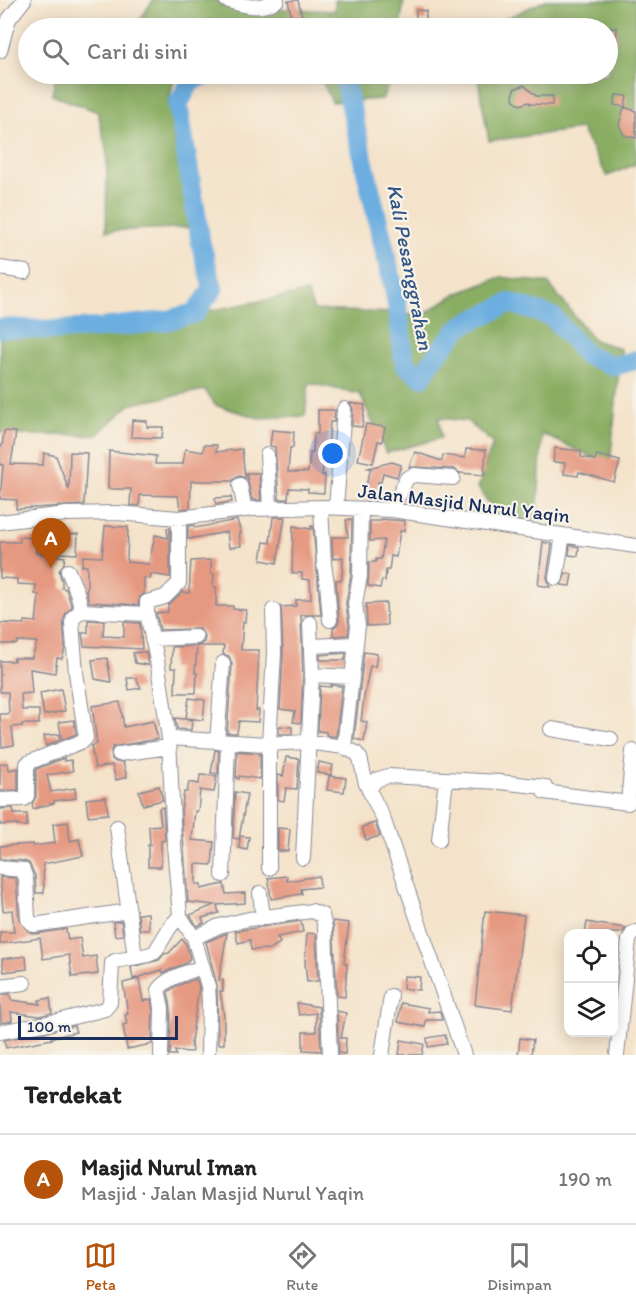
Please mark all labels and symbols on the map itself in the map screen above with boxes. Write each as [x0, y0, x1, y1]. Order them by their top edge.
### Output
water label: Kali Pesanggrahan [382, 182, 439, 353]
your location [318, 439, 347, 468]
street label: Jalan Masjid Nurul Yaqin [357, 478, 571, 528]
pin: A [32, 518, 70, 568]
scale bar [18, 1013, 178, 1040]

